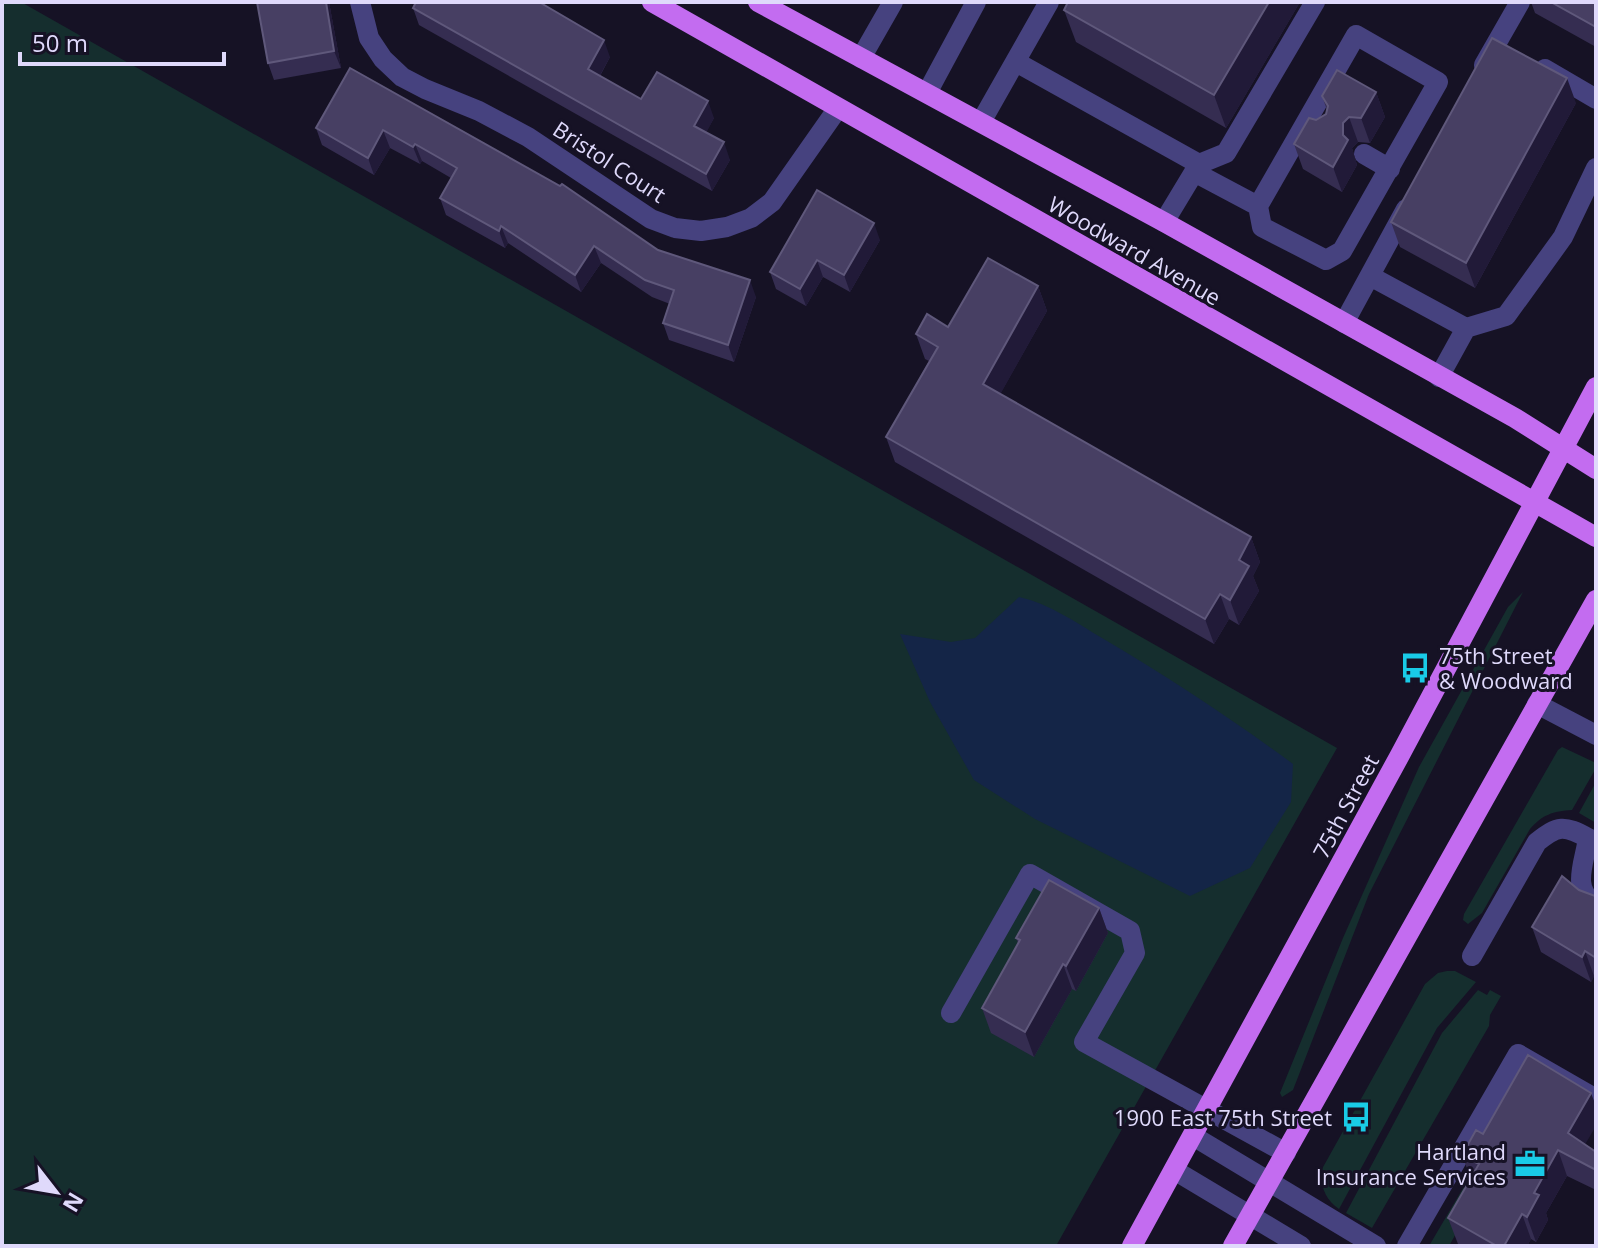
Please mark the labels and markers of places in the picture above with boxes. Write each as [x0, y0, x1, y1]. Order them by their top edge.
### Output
place label: 75th Street & Woodward [1439, 640, 1573, 695]
bus stop icon: 75th Street & Woodward [1398, 651, 1432, 685]
bus stop icon: 1900 East 75th Street [1339, 1100, 1373, 1134]
place label: 1900 East 75th Street [1114, 1102, 1332, 1132]
place label: Hartland Insurance Services [1316, 1136, 1506, 1191]
office icon: Hartland Insurance Services [1513, 1147, 1547, 1181]

